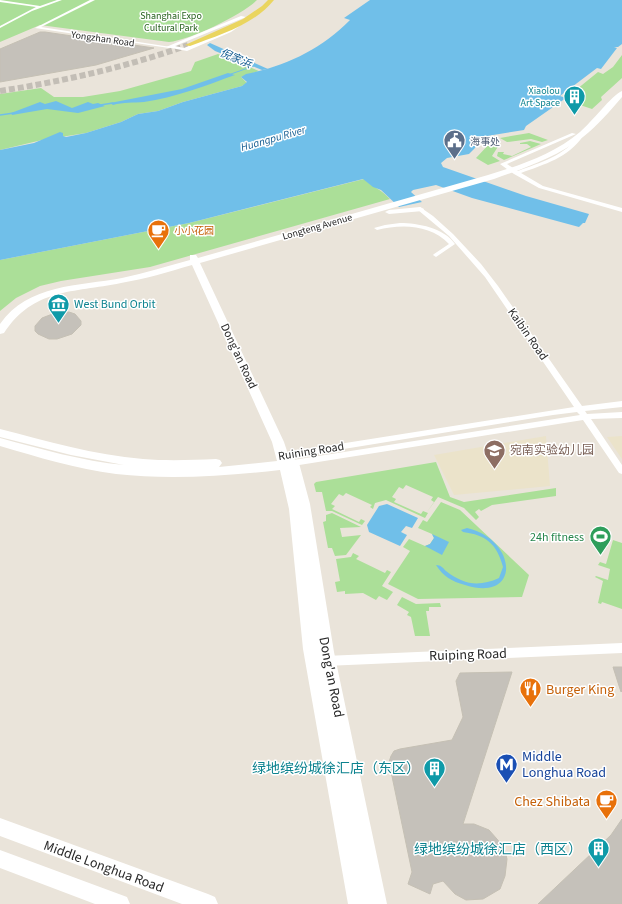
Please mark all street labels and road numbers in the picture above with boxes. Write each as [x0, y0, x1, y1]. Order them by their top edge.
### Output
street label: Yongzhan Road [69, 27, 135, 50]
street label: Longteng Avenue [281, 210, 354, 244]
street label: Kaibin Road [503, 305, 552, 364]
street label: Dong'an Road [216, 321, 261, 392]
street label: Ruining Road [277, 438, 345, 465]
street label: Dong'an Road [313, 635, 349, 719]
street label: Ruiping Road [429, 644, 507, 666]
street label: Middle Longhua Road [41, 836, 167, 898]

